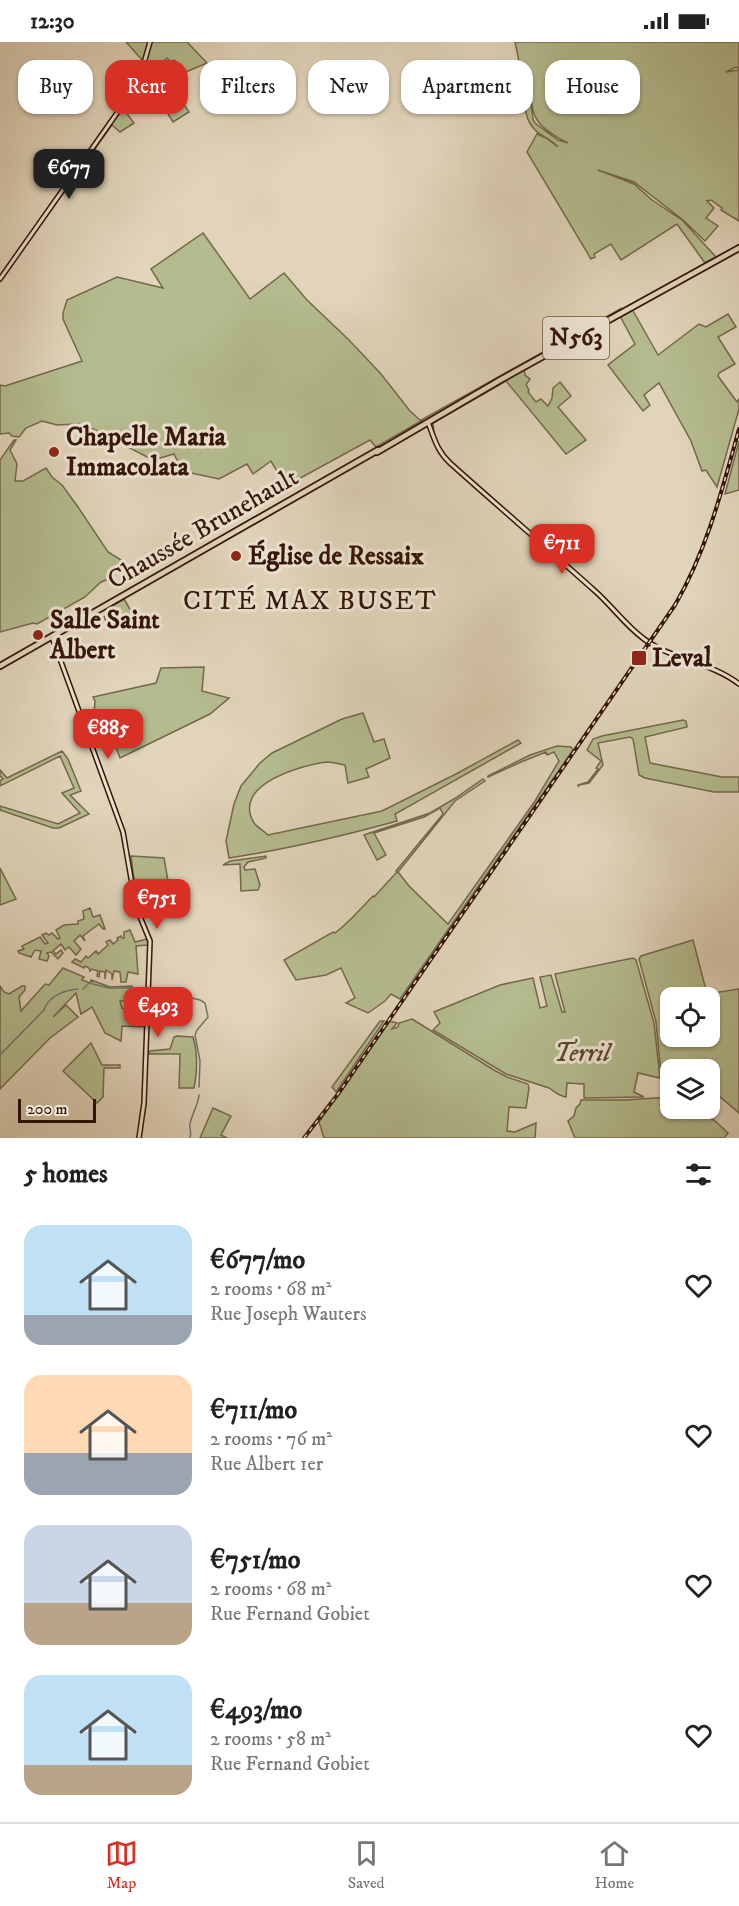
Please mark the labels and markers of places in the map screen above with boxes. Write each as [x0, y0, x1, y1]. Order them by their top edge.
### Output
pin: €677 [33, 149, 105, 200]
place label: Chapelle Maria Immacolata [66, 421, 227, 484]
marker: Chapelle Maria Immacolata [47, 445, 61, 459]
pin: €711 [526, 524, 598, 575]
place label: Église de Ressaix [248, 539, 424, 573]
marker: Église de Ressaix [229, 549, 243, 563]
place label: Salle Saint Albert [49, 604, 160, 667]
marker: Salle Saint Albert [31, 628, 45, 642]
place label: Leval [652, 642, 713, 675]
marker: Leval [630, 649, 648, 667]
pin: €885 [72, 709, 144, 760]
pin: €751 [121, 879, 193, 930]
pin: €493 [122, 987, 194, 1038]

